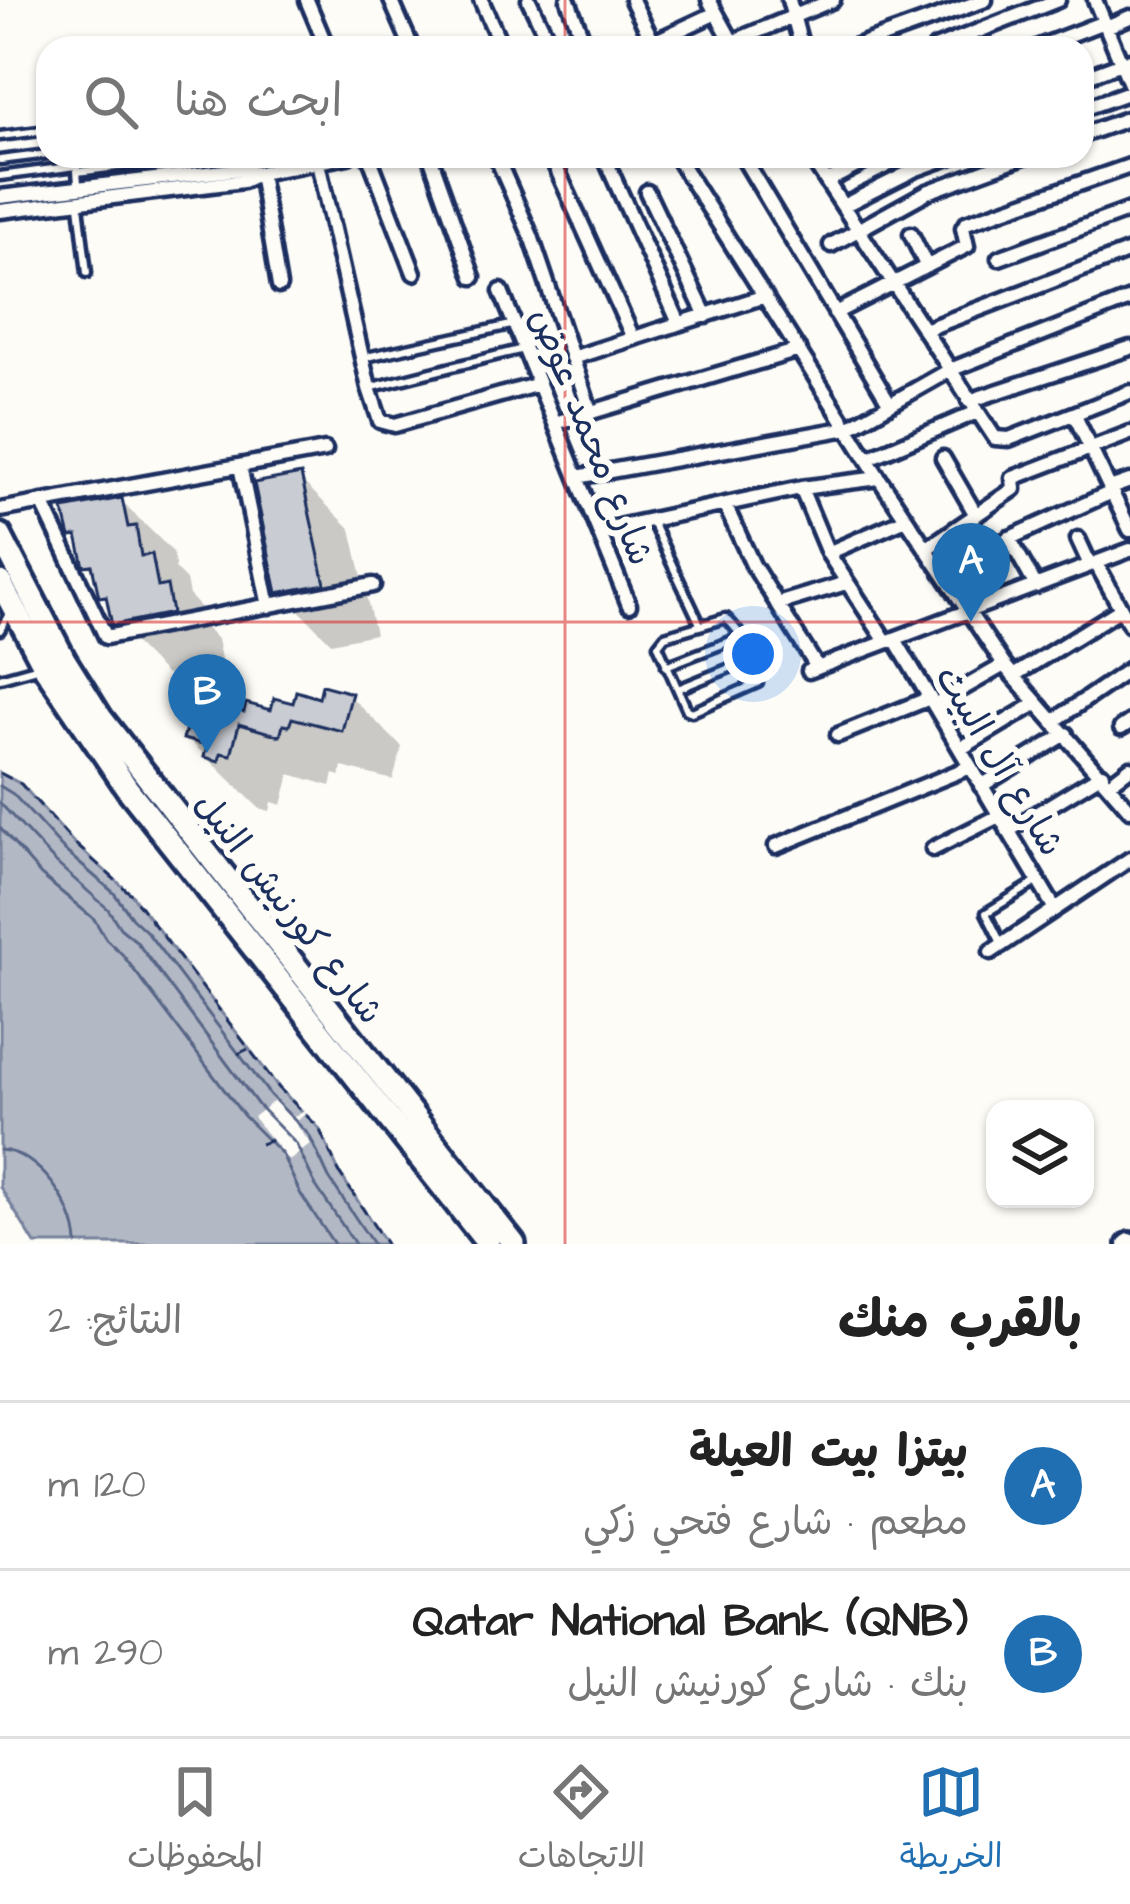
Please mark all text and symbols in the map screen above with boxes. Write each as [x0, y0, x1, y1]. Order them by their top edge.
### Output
search box [36, 36, 1094, 168]
icon: search [78, 69, 144, 135]
text: ابحث هنا [174, 71, 342, 133]
street label: شارع محمد عوض [516, 300, 666, 573]
pin: A [932, 523, 1010, 622]
your location [723, 624, 783, 684]
pin: B [168, 654, 246, 753]
street label: شارع آل البيت [922, 656, 1076, 866]
street label: شارع كورنيش النيل [181, 781, 395, 1036]
map controls [986, 1100, 1094, 1208]
button: layers [986, 1100, 1094, 1208]
text: بالقرب منك [838, 1286, 1082, 1357]
text: النتائج: 2 [48, 1295, 182, 1349]
text: بيتزا بيت العيلة [689, 1422, 968, 1484]
text: 120 m [48, 1459, 146, 1513]
text: A [1031, 1459, 1056, 1513]
text: مطعم · شارع فتحي زكي [583, 1496, 968, 1550]
text: Qatar National Bank (QNB) [413, 1591, 968, 1653]
text: 290 m [48, 1627, 163, 1681]
text: B [1029, 1627, 1057, 1681]
text: بنك · شارع كورنيش النيل [567, 1658, 968, 1712]
tab: المحفوظات [127, 1759, 263, 1885]
tab: الاتجاهات [518, 1759, 645, 1885]
tab: الخريطة [900, 1759, 1003, 1885]

